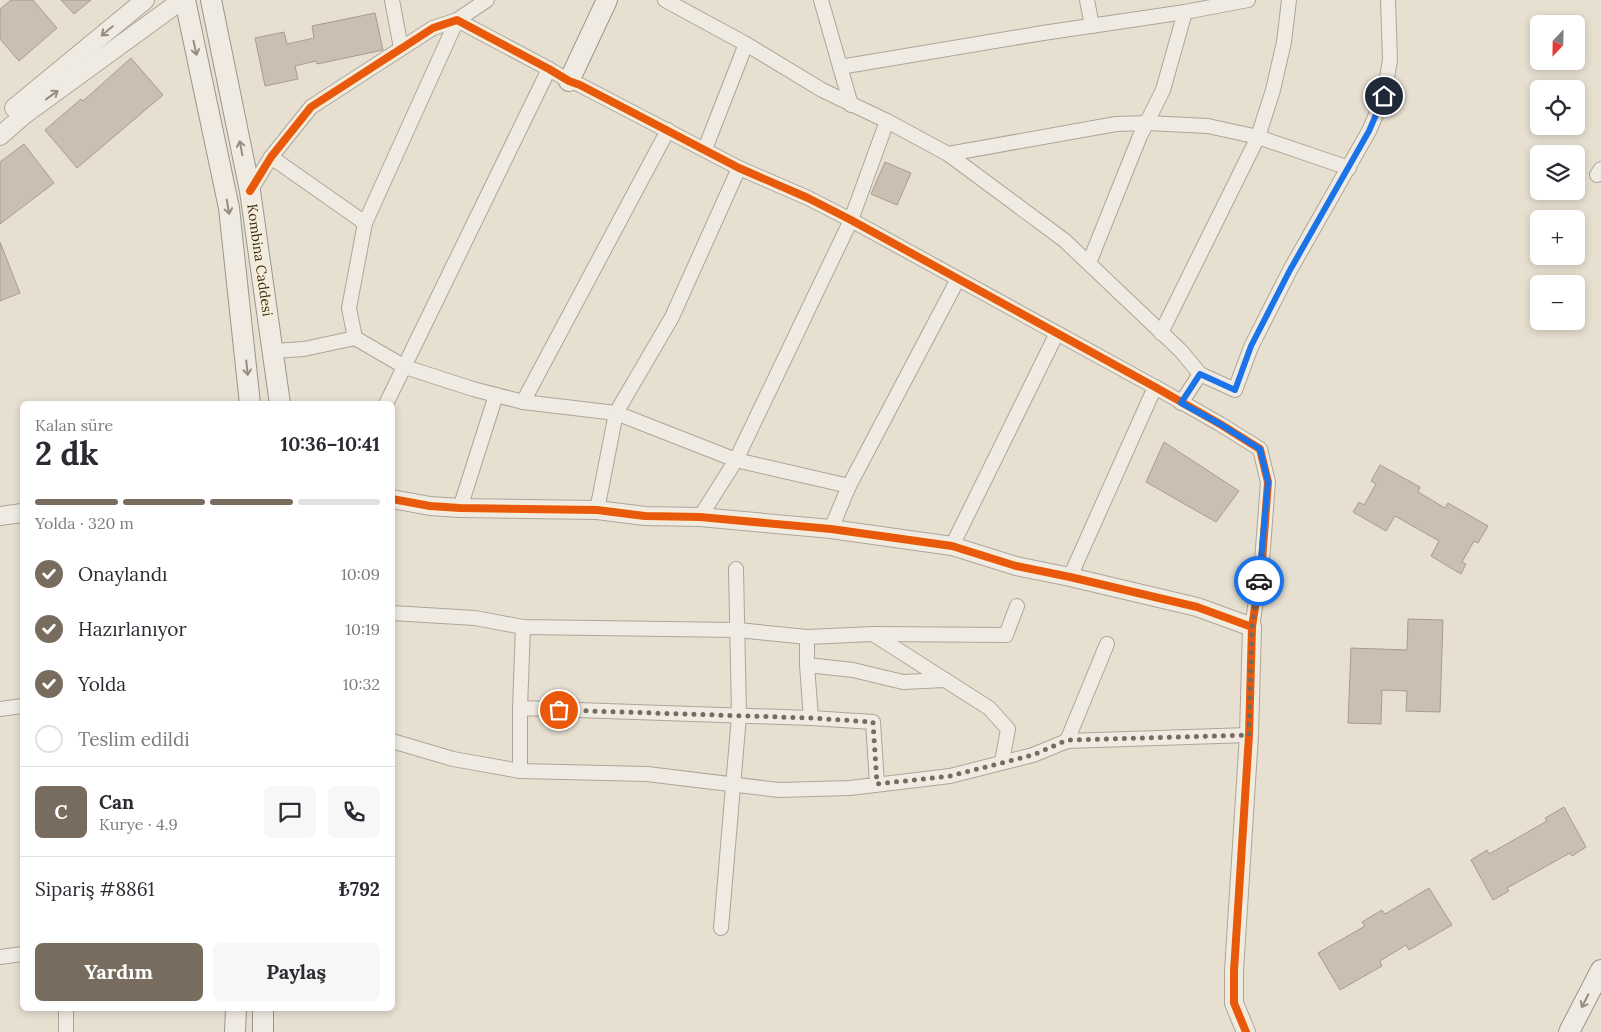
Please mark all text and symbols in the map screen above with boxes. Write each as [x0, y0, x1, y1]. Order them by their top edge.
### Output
north arrow [1530, 15, 1585, 70]
map controls [1530, 15, 1585, 330]
one-way arrow [101, 26, 114, 37]
one-way arrow [191, 39, 200, 55]
pin [1363, 75, 1405, 117]
button: locate [1530, 80, 1585, 135]
icon: home [1370, 82, 1398, 110]
one-way arrow [45, 89, 58, 100]
one-way arrow [236, 140, 246, 156]
button: layers [1530, 145, 1585, 200]
one-way arrow [223, 198, 233, 214]
street label: Kombina Caddesi [243, 203, 277, 317]
button: + [1530, 210, 1585, 265]
button: − [1530, 275, 1585, 330]
one-way arrow [242, 360, 252, 376]
text: Kalan süre [35, 415, 113, 435]
text: 10:36–10:41 [281, 432, 380, 456]
text: 2 dk [35, 433, 99, 474]
text: Yolda · 320 m [35, 513, 134, 533]
courier [1234, 556, 1284, 606]
icon: check [35, 560, 63, 588]
text: Onaylandı [78, 562, 167, 586]
text: 10:09 [341, 564, 380, 584]
icon: car [1245, 567, 1273, 595]
icon: check [35, 615, 63, 643]
text: Hazırlanıyor [78, 617, 187, 641]
text: 10:19 [345, 619, 380, 639]
icon: check [35, 670, 63, 698]
text: Yolda [78, 672, 126, 696]
text: 10:32 [343, 674, 380, 694]
pin [538, 689, 580, 731]
icon: bag [545, 696, 573, 724]
text: Teslim edildi [78, 727, 190, 751]
button: chat [264, 786, 316, 838]
button: phone [328, 786, 380, 838]
text: Can [99, 790, 134, 814]
text: C [54, 800, 68, 824]
text: Kurye · 4.9 [99, 814, 178, 834]
text: Sipariş #8861 [35, 877, 155, 901]
text: ₺792 [339, 877, 380, 901]
button: Yardım [35, 943, 203, 1001]
button: Paylaş [213, 943, 380, 1001]
one-way arrow [1580, 993, 1589, 1008]

